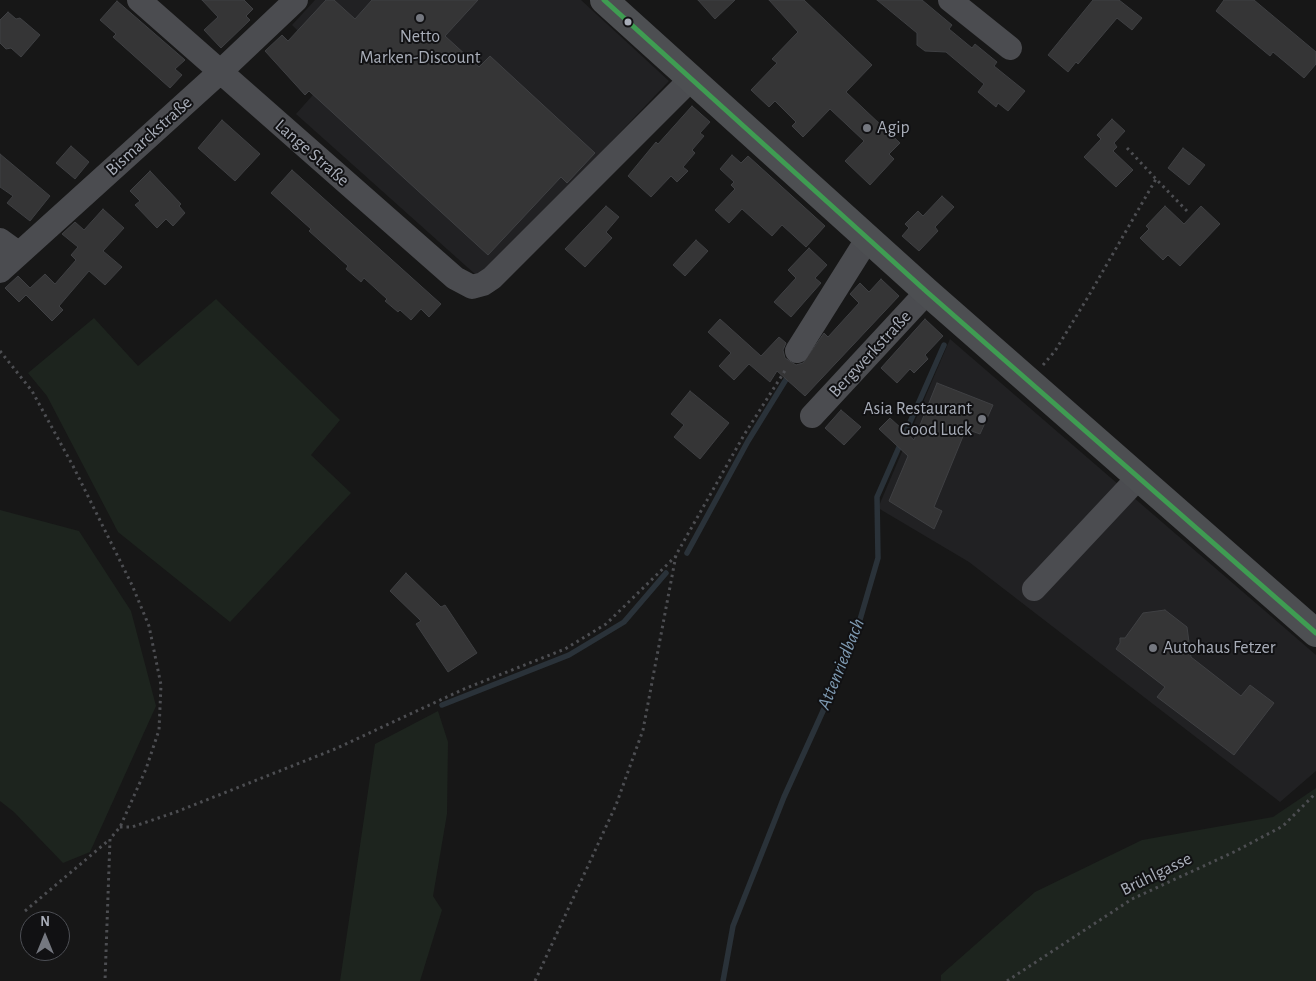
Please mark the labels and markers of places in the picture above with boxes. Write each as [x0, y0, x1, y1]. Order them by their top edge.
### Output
marker: Netto Marken-Discount [414, 12, 426, 24]
unlabelled marker [623, 17, 633, 27]
place label: Netto Marken-Discount [360, 26, 480, 68]
place label: Agip [877, 117, 910, 139]
marker: Agip [861, 122, 873, 134]
place label: Asia Restaurant Good Luck [863, 398, 972, 440]
marker: Asia Restaurant Good Luck [976, 413, 988, 425]
place label: Autohaus Fetzer [1163, 637, 1276, 659]
marker: Autohaus Fetzer [1147, 642, 1159, 654]

